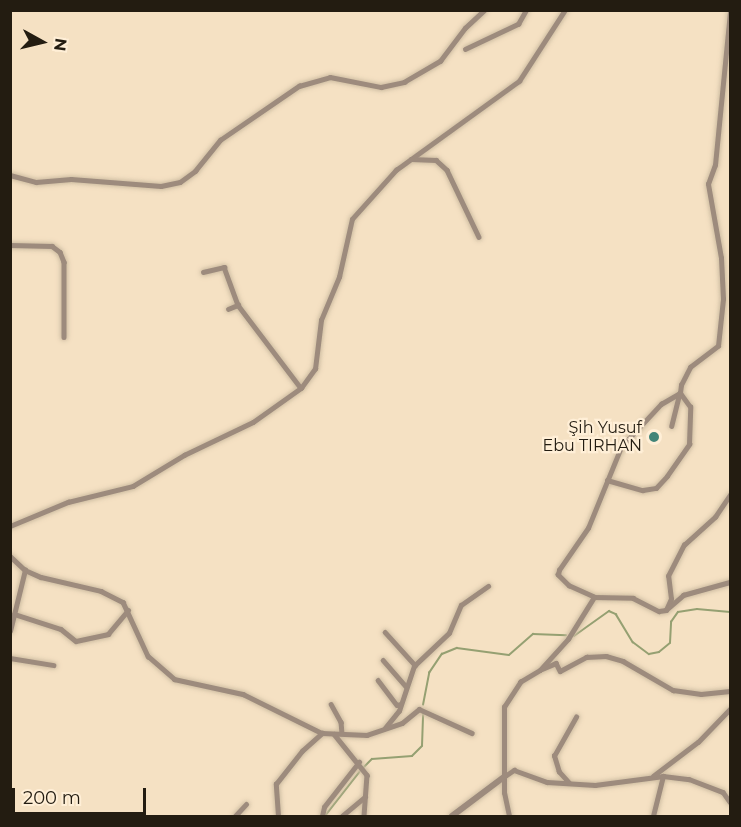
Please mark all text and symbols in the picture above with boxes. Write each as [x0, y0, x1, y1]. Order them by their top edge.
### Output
north arrow [12, 12, 72, 72]
text: N [50, 37, 71, 52]
place label: Şih Yusuf Ebu TIRHAN [542, 418, 642, 456]
marker: Şih Yusuf Ebu TIRHAN [647, 430, 661, 444]
scale bar [15, 776, 148, 814]
text: 200 m [23, 787, 81, 809]

